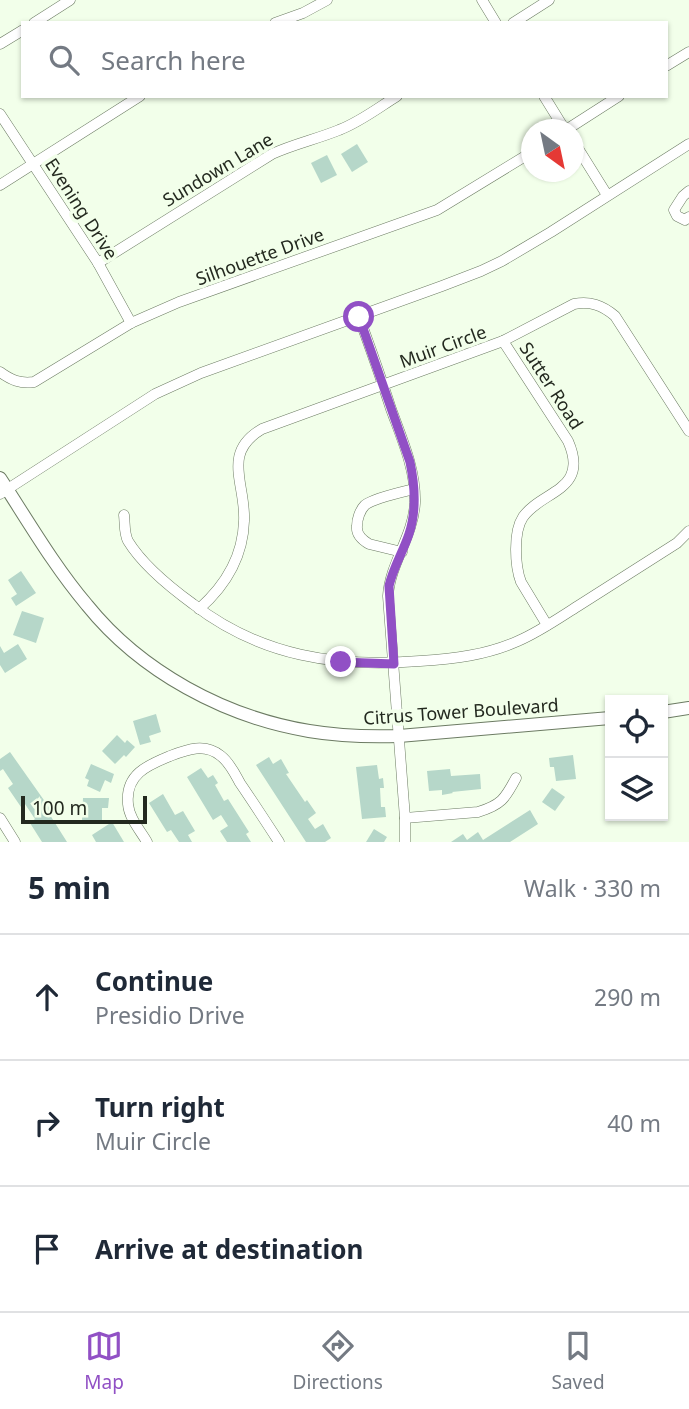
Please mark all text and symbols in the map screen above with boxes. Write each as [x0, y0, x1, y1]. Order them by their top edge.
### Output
search box [21, 21, 668, 98]
icon: search [45, 41, 83, 79]
text: Search here [101, 42, 246, 78]
north arrow [521, 119, 584, 182]
street label: Sundown Lane [158, 127, 277, 211]
street label: Evening Drive [40, 153, 124, 264]
street label: Silhouette Drive [192, 222, 327, 290]
route start [343, 301, 374, 332]
street label: Muir Circle [396, 319, 489, 373]
street label: Sutter Road [515, 337, 589, 434]
route end [325, 646, 356, 677]
street label: Citrus Tower Boulevard [363, 692, 559, 730]
map controls [605, 695, 668, 821]
button: locate [605, 695, 668, 758]
button: layers [605, 758, 668, 821]
scale bar [21, 793, 147, 825]
text: 100 m [32, 795, 87, 821]
text: 5 min [28, 867, 111, 908]
text: Walk · 330 m [524, 872, 661, 904]
text: Continue [95, 963, 213, 999]
icon: ahead [28, 978, 66, 1016]
text: 290 m [594, 981, 661, 1013]
text: Presidio Drive [95, 999, 245, 1031]
text: Turn right [95, 1089, 225, 1125]
icon: right [28, 1104, 66, 1142]
text: 40 m [607, 1107, 661, 1139]
text: Muir Circle [95, 1125, 211, 1157]
icon: arrive [28, 1230, 66, 1268]
text: Arrive at destination [95, 1231, 364, 1267]
tab: Map [84, 1327, 124, 1395]
tab: Directions [293, 1327, 383, 1395]
tab: Saved [551, 1327, 605, 1395]

